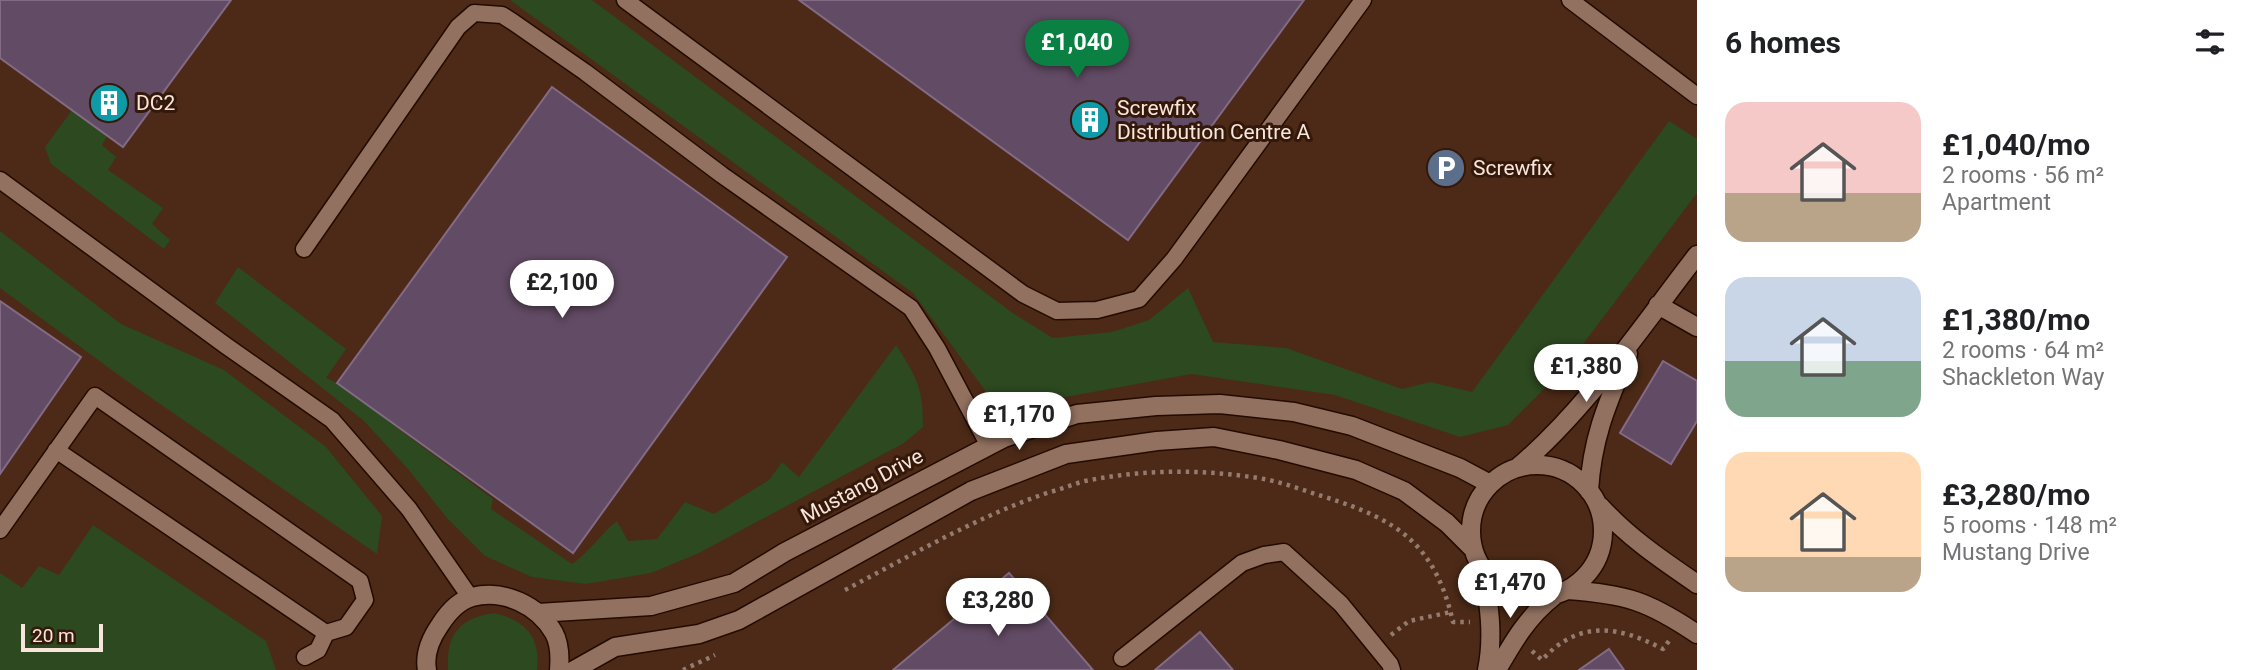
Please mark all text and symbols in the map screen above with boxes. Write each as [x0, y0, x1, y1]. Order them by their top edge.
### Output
pin: £1,040 [1020, 20, 1134, 80]
icon: filters [2191, 23, 2229, 61]
text: 6 homes [1725, 25, 1841, 60]
text: £1,040 [1041, 29, 1113, 56]
building icon: DC2 [88, 82, 130, 124]
place label: DC2 [136, 91, 175, 115]
place label: Screwfix Distribution Centre A [1117, 96, 1310, 144]
building icon: Screwfix Distribution Centre A [1069, 99, 1111, 141]
text: £1,040/mo [1942, 127, 2090, 162]
icon: home [1781, 130, 1865, 214]
parking icon: Screwfix [1425, 147, 1467, 189]
place label: Screwfix [1473, 156, 1552, 180]
text: 2 rooms · 56 m² [1942, 162, 2104, 189]
text: Apartment [1942, 189, 2051, 216]
pin: £2,100 [505, 260, 619, 320]
text: £2,100 [526, 269, 598, 296]
text: £1,380/mo [1942, 302, 2090, 337]
icon: home [1781, 305, 1865, 389]
text: 2 rooms · 64 m² [1942, 337, 2104, 364]
pin: £1,380 [1529, 344, 1643, 404]
text: £1,380 [1550, 353, 1622, 380]
text: Shackleton Way [1942, 364, 2104, 391]
pin: £1,170 [962, 392, 1076, 452]
text: £1,170 [983, 401, 1055, 428]
street label: Mustang Drive [797, 444, 927, 528]
text: £3,280/mo [1942, 477, 2090, 512]
icon: home [1781, 480, 1865, 564]
text: 5 rooms · 148 m² [1942, 512, 2117, 539]
text: Mustang Drive [1942, 539, 2090, 566]
pin: £1,470 [1453, 560, 1567, 620]
text: £1,470 [1474, 569, 1546, 596]
pin: £3,280 [941, 578, 1055, 638]
text: £3,280 [962, 587, 1034, 614]
scale bar [21, 621, 103, 653]
text: 20 m [32, 624, 75, 647]

